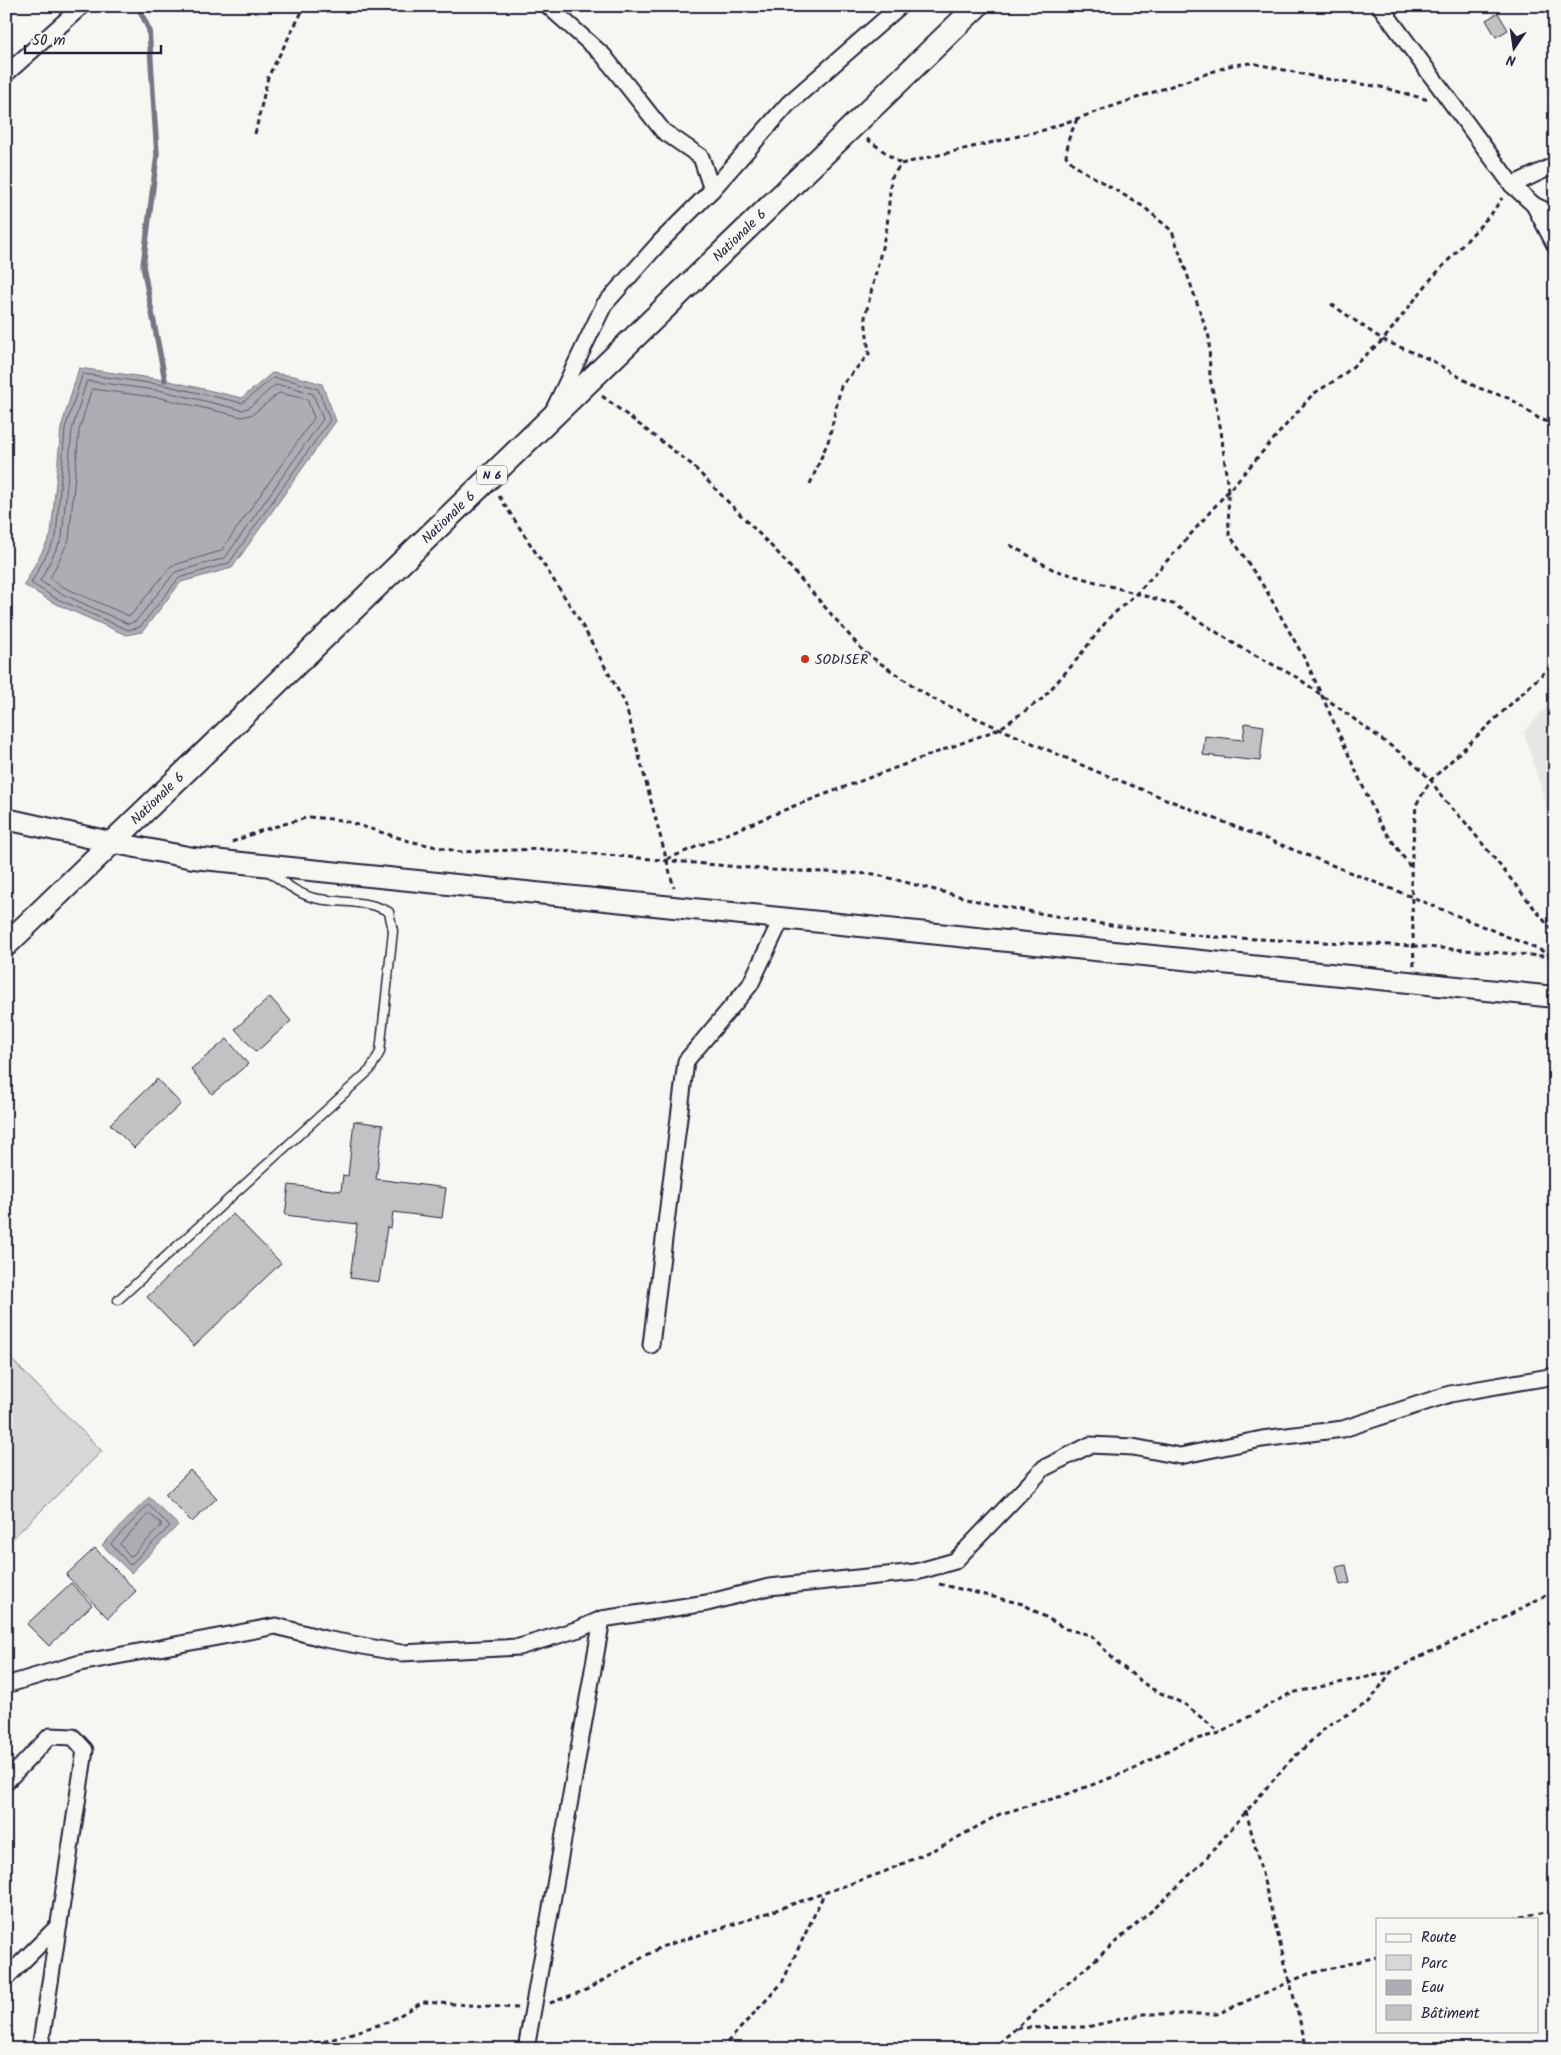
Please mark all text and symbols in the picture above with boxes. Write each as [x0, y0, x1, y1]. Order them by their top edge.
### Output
scale bar [25, 22, 161, 54]
north arrow [1488, 22, 1538, 72]
text: 50 m [32, 29, 66, 53]
text: N [1504, 48, 1518, 71]
street label: Nationale 6 [707, 204, 772, 267]
road number: N 6 [477, 466, 507, 484]
street label: Nationale 6 [416, 486, 481, 549]
place label: SODISER [815, 649, 868, 671]
marker: SODISER [799, 653, 811, 665]
street label: Nationale 6 [125, 767, 190, 830]
legend [1376, 1918, 1538, 2032]
text: Route [1421, 1926, 1457, 1950]
text: Parc [1421, 1952, 1448, 1976]
text: Eau [1421, 1976, 1444, 2000]
text: Bâtiment [1421, 2002, 1480, 2026]

